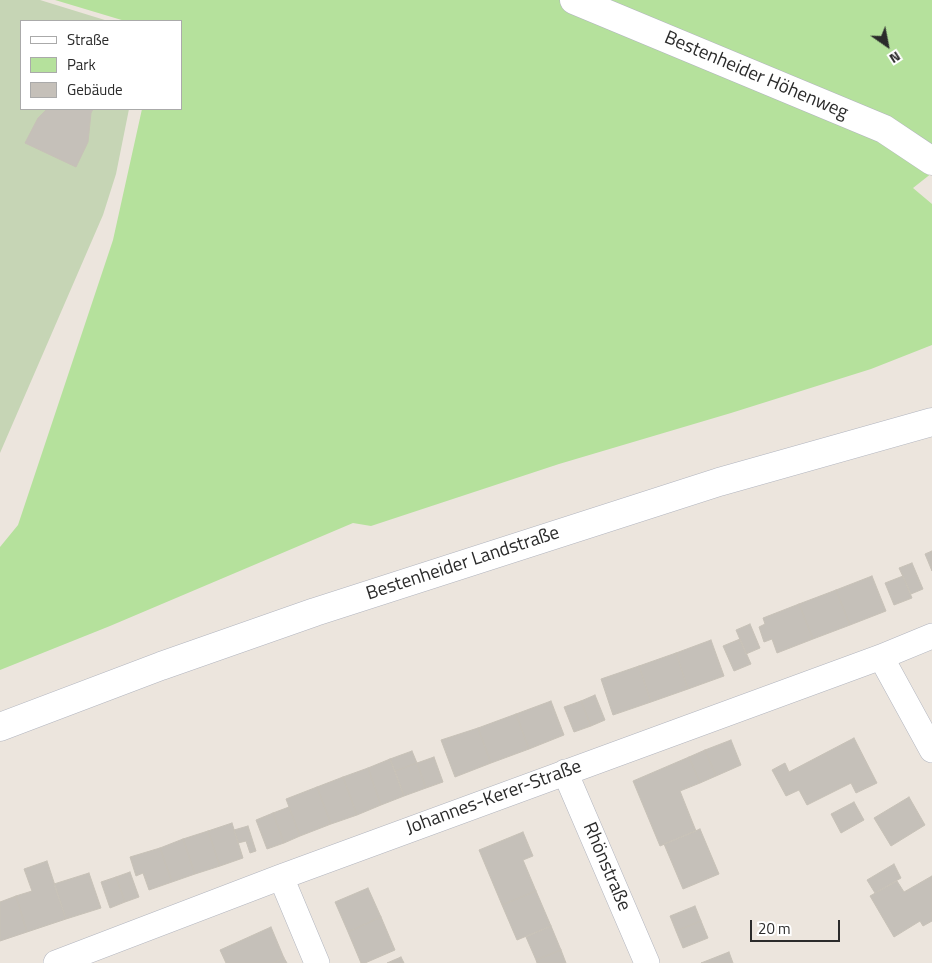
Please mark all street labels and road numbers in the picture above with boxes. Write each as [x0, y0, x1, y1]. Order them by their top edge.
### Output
street label: Bestenheider Höhenweg [661, 27, 851, 125]
street label: Bestenheider Landstraße [363, 522, 563, 606]
street label: Johannes-Kerer-Straße [403, 756, 585, 840]
street label: Rhönstraße [577, 819, 635, 915]

